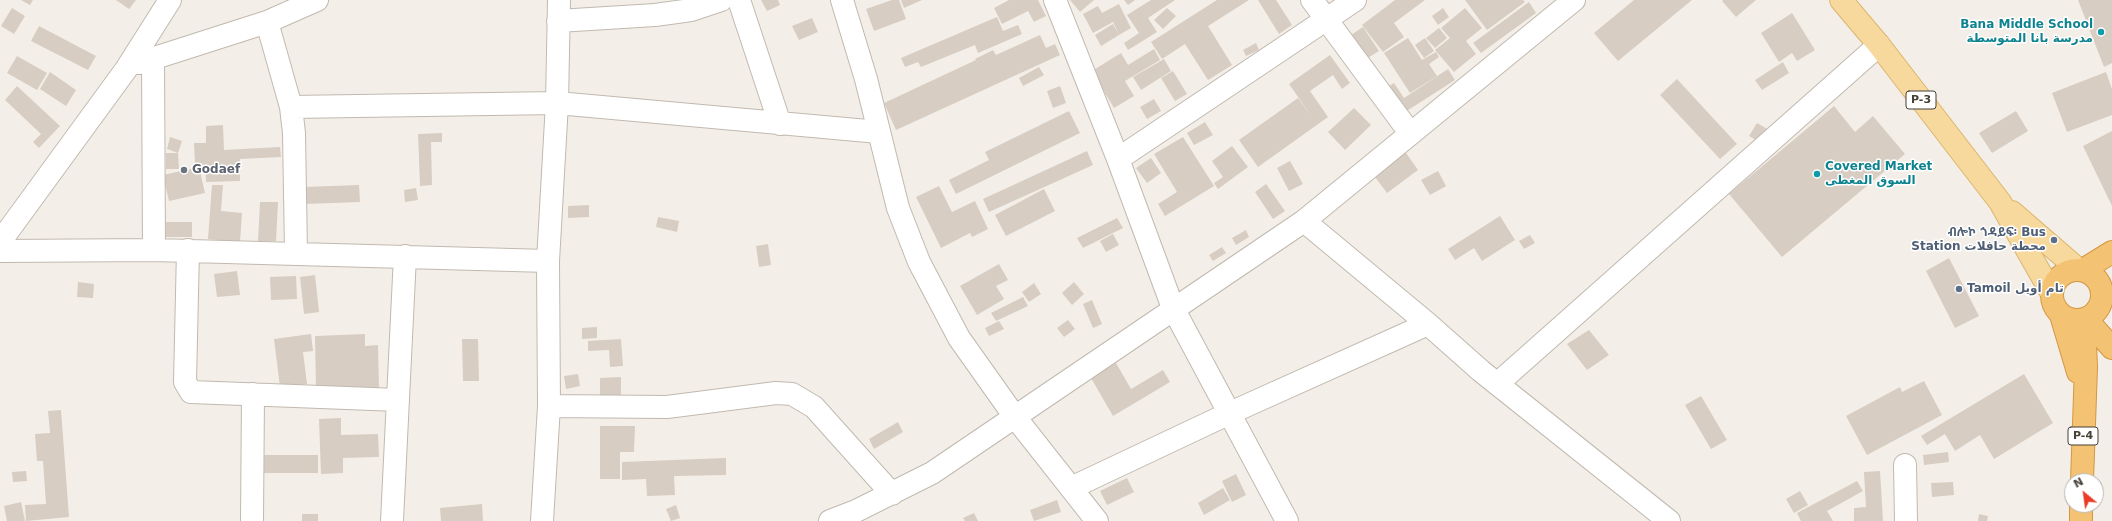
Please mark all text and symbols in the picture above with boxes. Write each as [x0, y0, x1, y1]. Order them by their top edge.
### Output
place label: Bana Middle School مدرسة بانا المتوسطة [1960, 18, 2093, 46]
marker: Bana Middle School مدرسة بانا المتوسطة [2096, 27, 2106, 37]
road number: P-3 [1906, 91, 1936, 109]
place label: Covered Market السوق المغطى [1825, 160, 1932, 188]
place label: Godaef [192, 163, 240, 177]
marker: Godaef [179, 165, 189, 175]
marker: Covered Market السوق المغطى [1812, 169, 1822, 179]
place label: ብሎኮ ጎዳይፍ፡ Bus Station محطة حافلات [1911, 226, 2046, 254]
marker: ብሎኮ ጎዳይፍ፡ Bus Station محطة حافلات [2049, 235, 2059, 245]
place label: Tamoil تام أويل [1967, 282, 2064, 296]
marker: Tamoil تام أويل [1954, 284, 1964, 294]
road number: P-4 [2068, 427, 2098, 445]
north arrow [2064, 473, 2104, 513]
text: N [2071, 475, 2086, 491]

